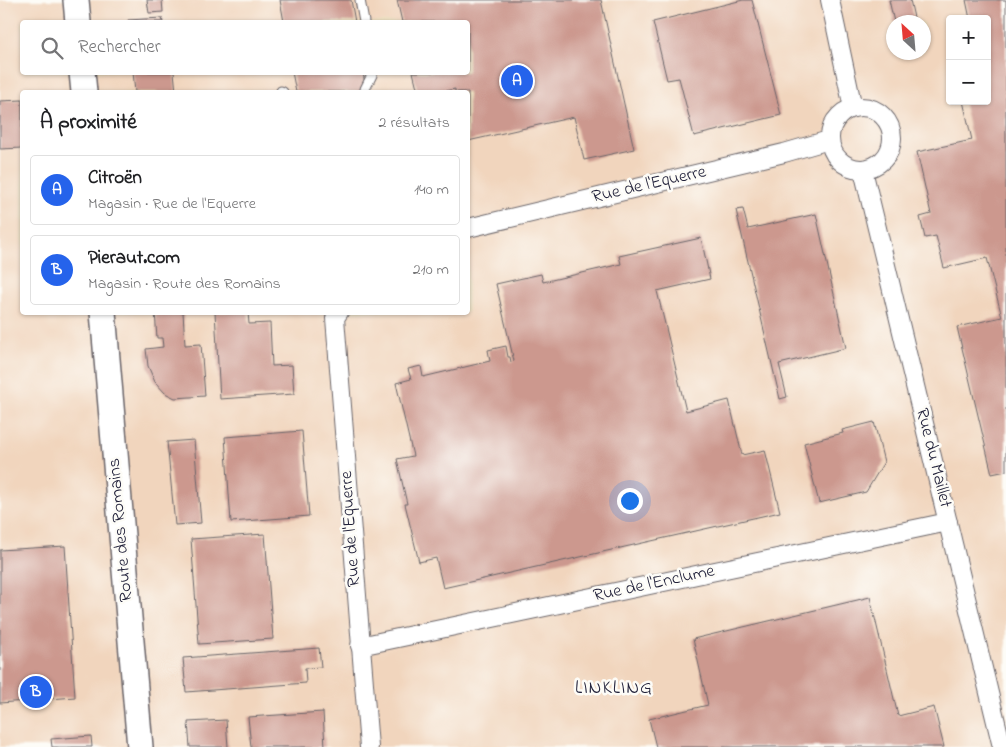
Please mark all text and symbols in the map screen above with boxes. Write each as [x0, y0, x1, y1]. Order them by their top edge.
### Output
north arrow [886, 15, 931, 60]
map controls [946, 15, 991, 105]
button: + [946, 15, 991, 60]
search box [20, 20, 470, 75]
icon: search [38, 34, 66, 62]
text: Rechercher [78, 34, 161, 61]
button: − [946, 60, 991, 105]
pin: A [501, 62, 533, 100]
text: À proximité [40, 108, 137, 138]
text: 2 résultats [378, 111, 450, 135]
street label: Rue de l'Equerre [589, 159, 709, 211]
text: Citroën [88, 165, 142, 192]
text: A [52, 178, 62, 202]
text: 140 m [414, 178, 449, 202]
text: Magasin · Rue de l'Equerre [88, 192, 256, 216]
text: Pieraut.com [88, 245, 180, 272]
text: B [52, 258, 62, 282]
text: 210 m [413, 258, 449, 282]
text: Magasin · Route des Romains [88, 272, 281, 296]
street label: Rue du Maillet [908, 406, 958, 510]
street label: Route des Romains [102, 457, 140, 603]
street label: Rue de l'Equerre [334, 469, 368, 588]
your location [617, 488, 643, 514]
street label: Rue de l'Enclume [591, 558, 718, 610]
pin: B [20, 673, 52, 711]
district label: LINKLING [575, 675, 653, 702]

